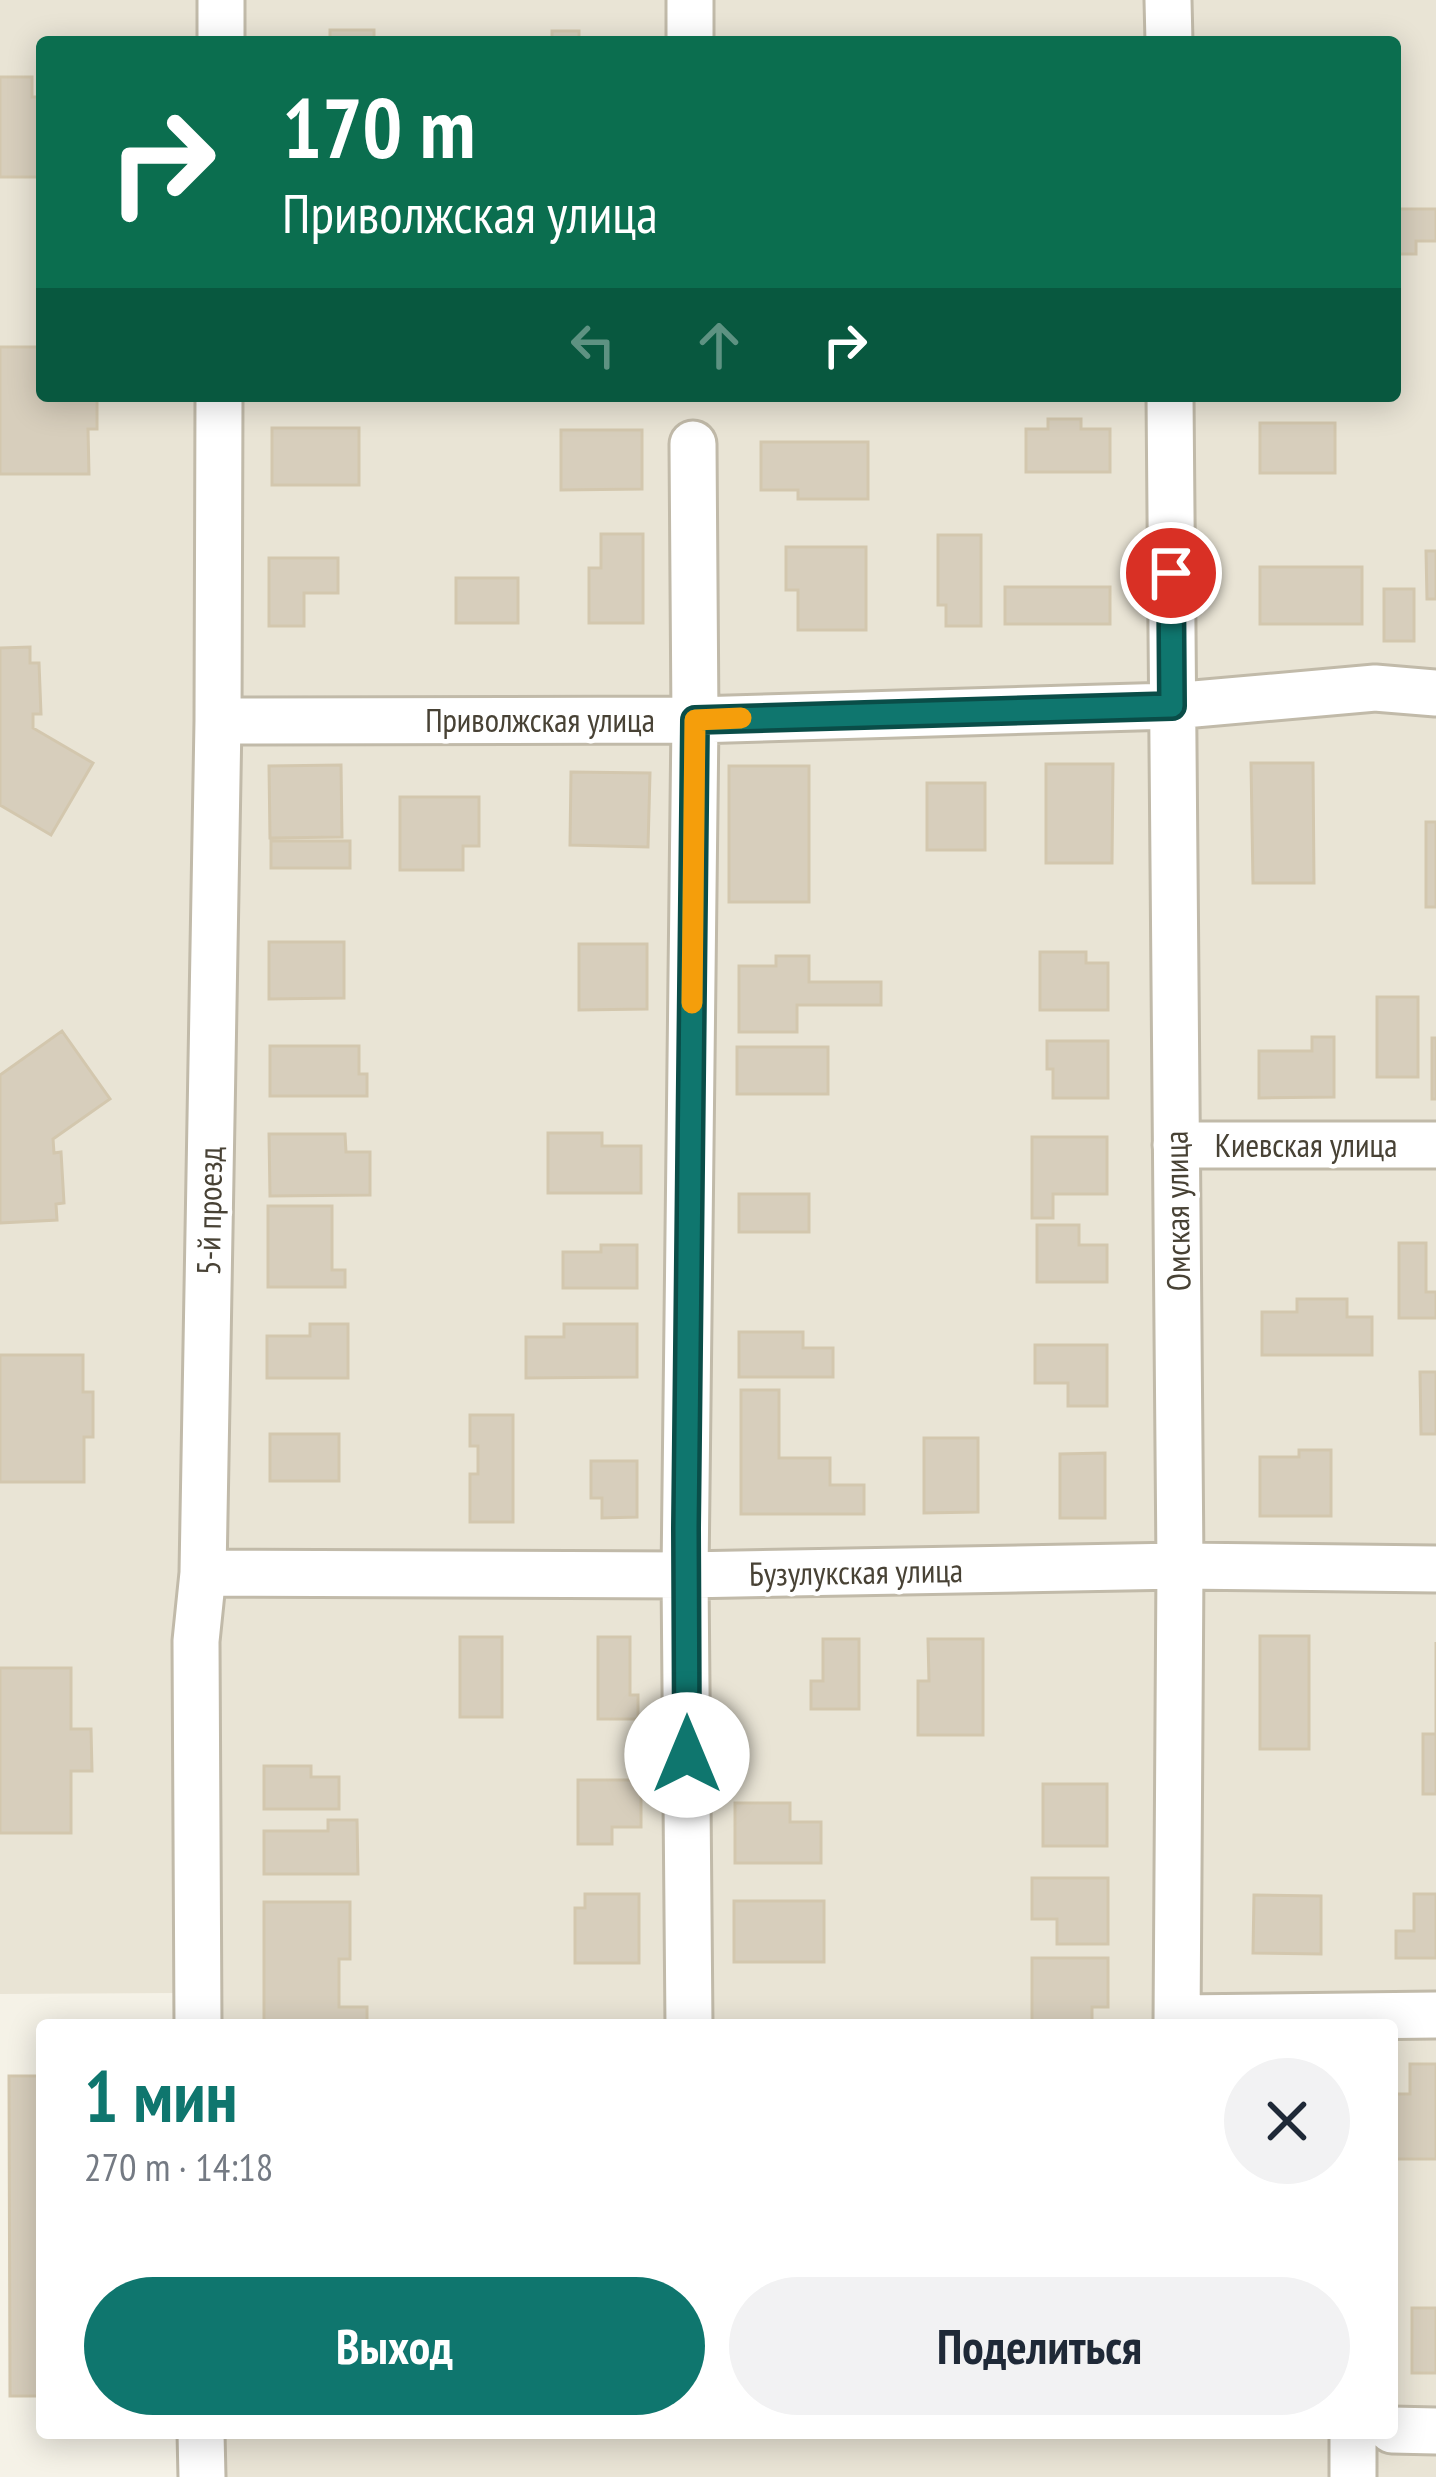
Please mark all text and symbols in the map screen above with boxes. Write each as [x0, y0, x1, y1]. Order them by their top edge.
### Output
text: 170 m [282, 72, 475, 181]
icon: right [84, 84, 240, 240]
text: Приволжская улица [282, 178, 658, 248]
icon: left [560, 312, 626, 378]
icon: ahead [686, 312, 752, 378]
icon: right [812, 312, 878, 378]
pin [1120, 522, 1222, 624]
icon: arrive [1138, 540, 1204, 606]
street label: Приволжская улица [425, 698, 655, 741]
street label: Киевская улица [1215, 1123, 1397, 1166]
street label: Омская улица [1154, 1130, 1199, 1292]
street label: 5-й проезд [186, 1146, 231, 1276]
street label: Бузулукская улица [749, 1548, 963, 1595]
position arrow [624, 1692, 750, 1818]
text: 1 мин [84, 2049, 238, 2142]
button: close [1224, 2058, 1350, 2184]
text: 270 m · 14:18 [84, 2141, 273, 2192]
button: Выход [84, 2277, 705, 2415]
button: Поделиться [729, 2277, 1350, 2415]

